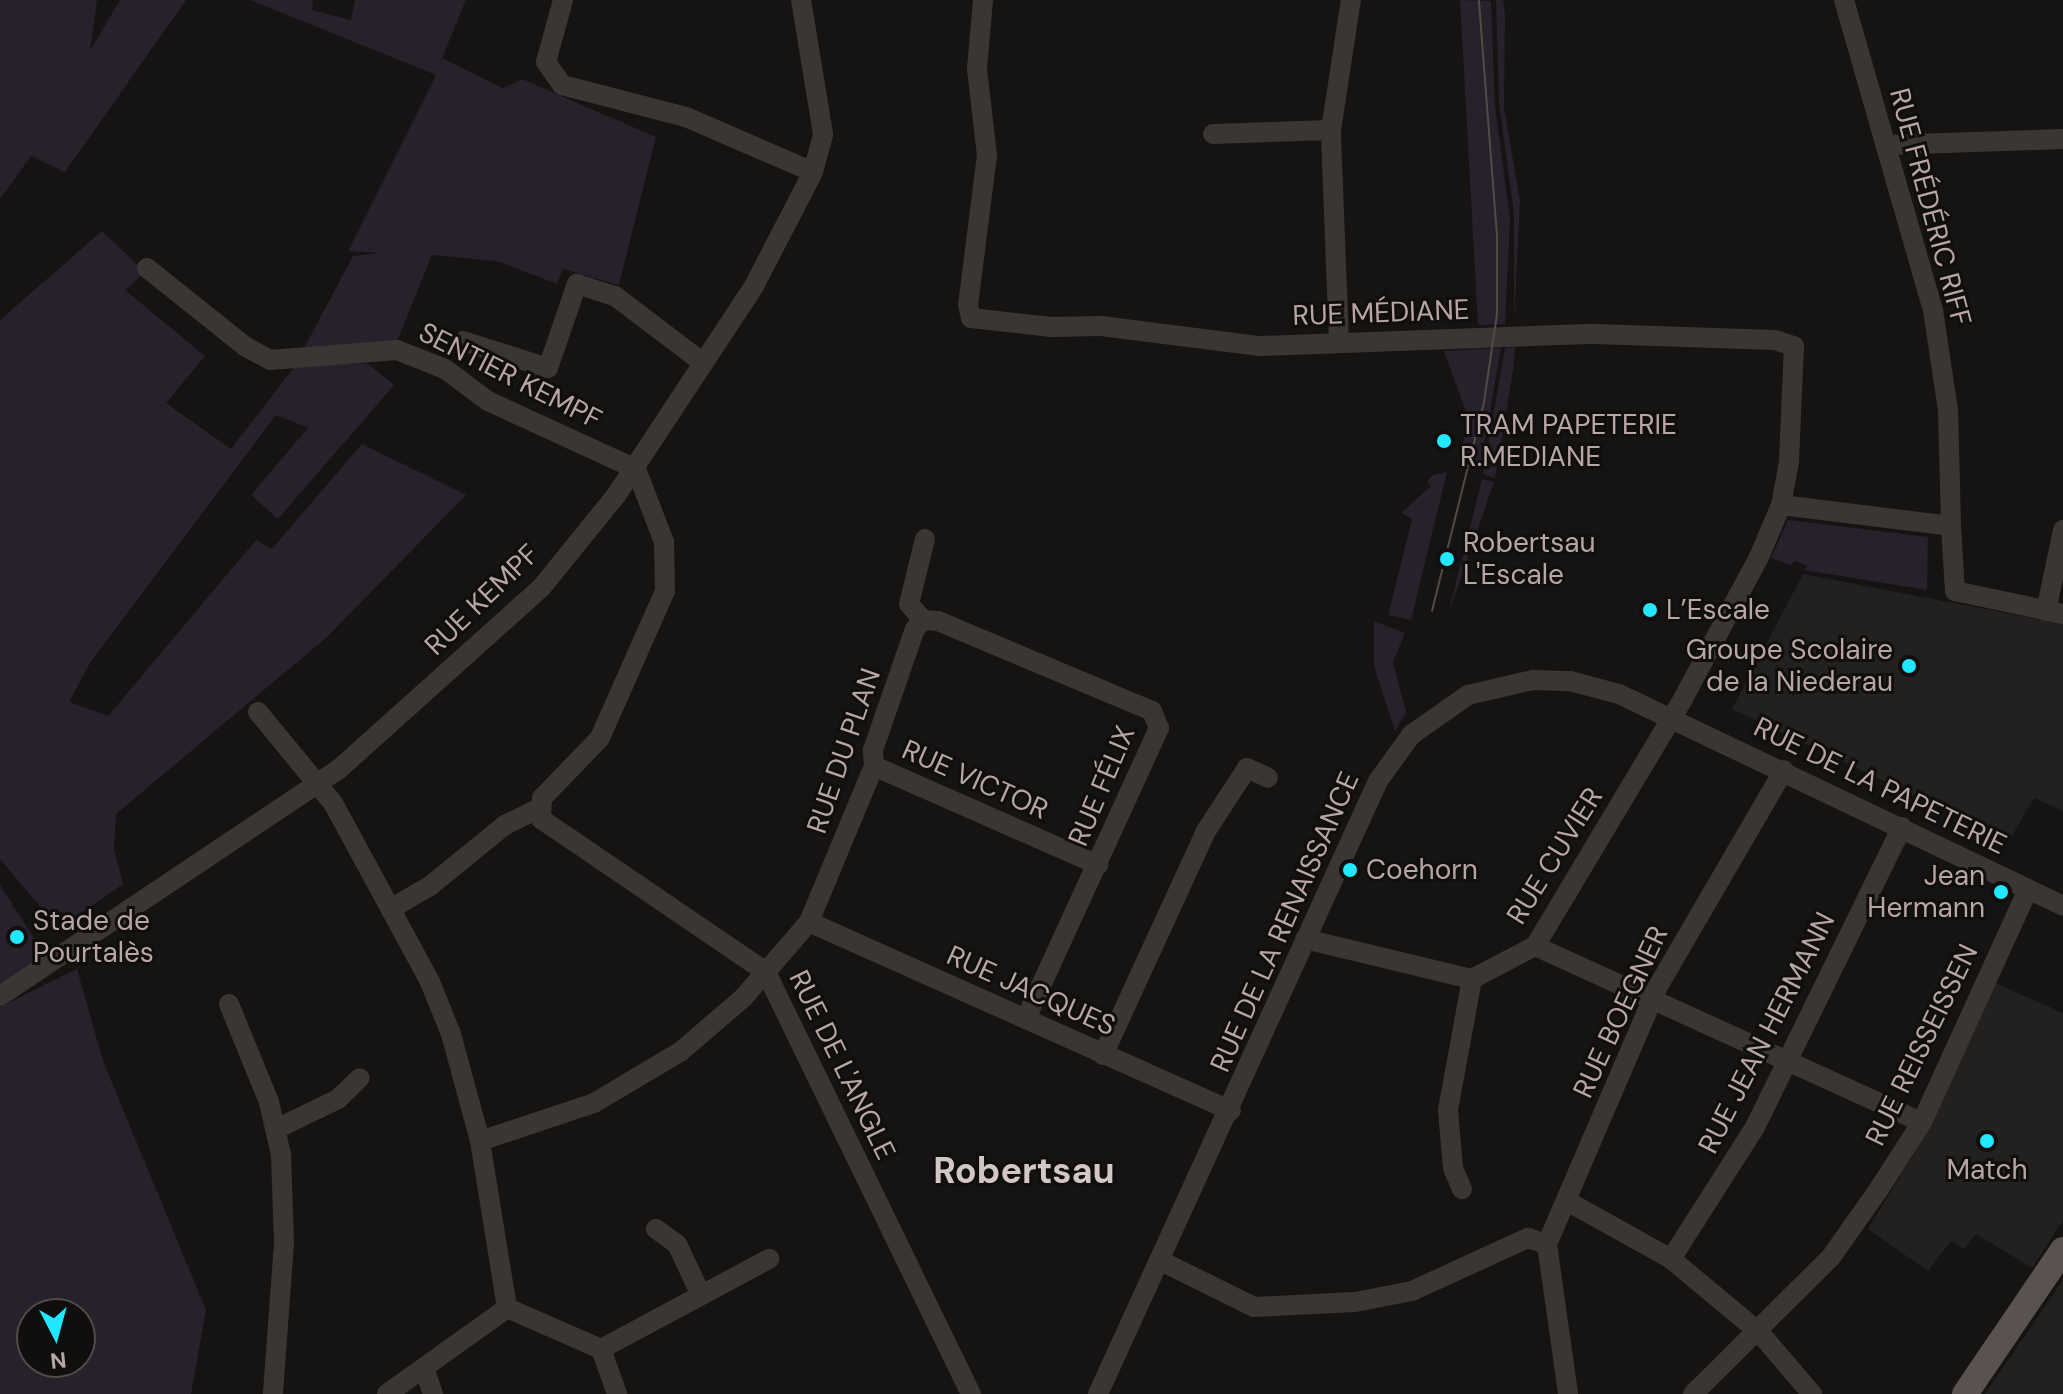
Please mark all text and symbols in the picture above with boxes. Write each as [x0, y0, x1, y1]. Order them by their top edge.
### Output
street label: RUE FRÉDÉRIC RIFF [1882, 85, 1978, 329]
street label: RUE MÉDIANE [1292, 293, 1470, 333]
street label: SENTIER KEMPF [413, 316, 607, 436]
place label: TRAM PAPETERIE R.MEDIANE [1460, 408, 1677, 474]
marker: TRAM PAPETERIE R.MEDIANE [1435, 432, 1453, 450]
place label: Robertsau L'Escale [1463, 526, 1595, 592]
street label: RUE KEMPF [418, 537, 546, 663]
marker: Robertsau L'Escale [1438, 550, 1456, 568]
place label: L’Escale [1666, 593, 1770, 627]
marker: L’Escale [1641, 601, 1659, 619]
place label: Groupe Scolaire de la Niederau [1686, 633, 1893, 699]
marker: Groupe Scolaire de la Niederau [1900, 657, 1918, 675]
street label: RUE DU PLAN [800, 664, 888, 838]
street label: RUE DE LA PAPETERIE [1748, 710, 2012, 862]
street label: RUE FÉLIX [1062, 721, 1142, 851]
street label: RUE VICTOR [897, 733, 1053, 827]
street label: RUE DE LA RENAISSANCE [1204, 767, 1366, 1077]
street label: RUE CUVIER [1500, 782, 1610, 930]
place label: Coehorn [1366, 853, 1478, 887]
place label: Jean Hermann [1867, 859, 1985, 925]
marker: Coehorn [1341, 861, 1359, 879]
marker: Jean Hermann [1992, 883, 2010, 901]
place label: Stade de Pourtalès [33, 904, 154, 970]
street label: RUE JEAN HERMANN [1692, 907, 1842, 1159]
street label: RUE BOEGNER [1567, 921, 1675, 1103]
marker: Stade de Pourtalès [8, 928, 26, 946]
street label: RUE JACQUES [941, 939, 1121, 1043]
street label: RUE REISSEISSEN [1859, 939, 1985, 1151]
street label: RUE DE L'ANGLE [782, 965, 902, 1165]
marker: Match [1978, 1132, 1996, 1150]
district label: Robertsau [933, 1149, 1115, 1193]
place label: Match [1946, 1153, 2028, 1187]
north arrow [16, 1298, 96, 1378]
text: N [49, 1345, 68, 1376]

